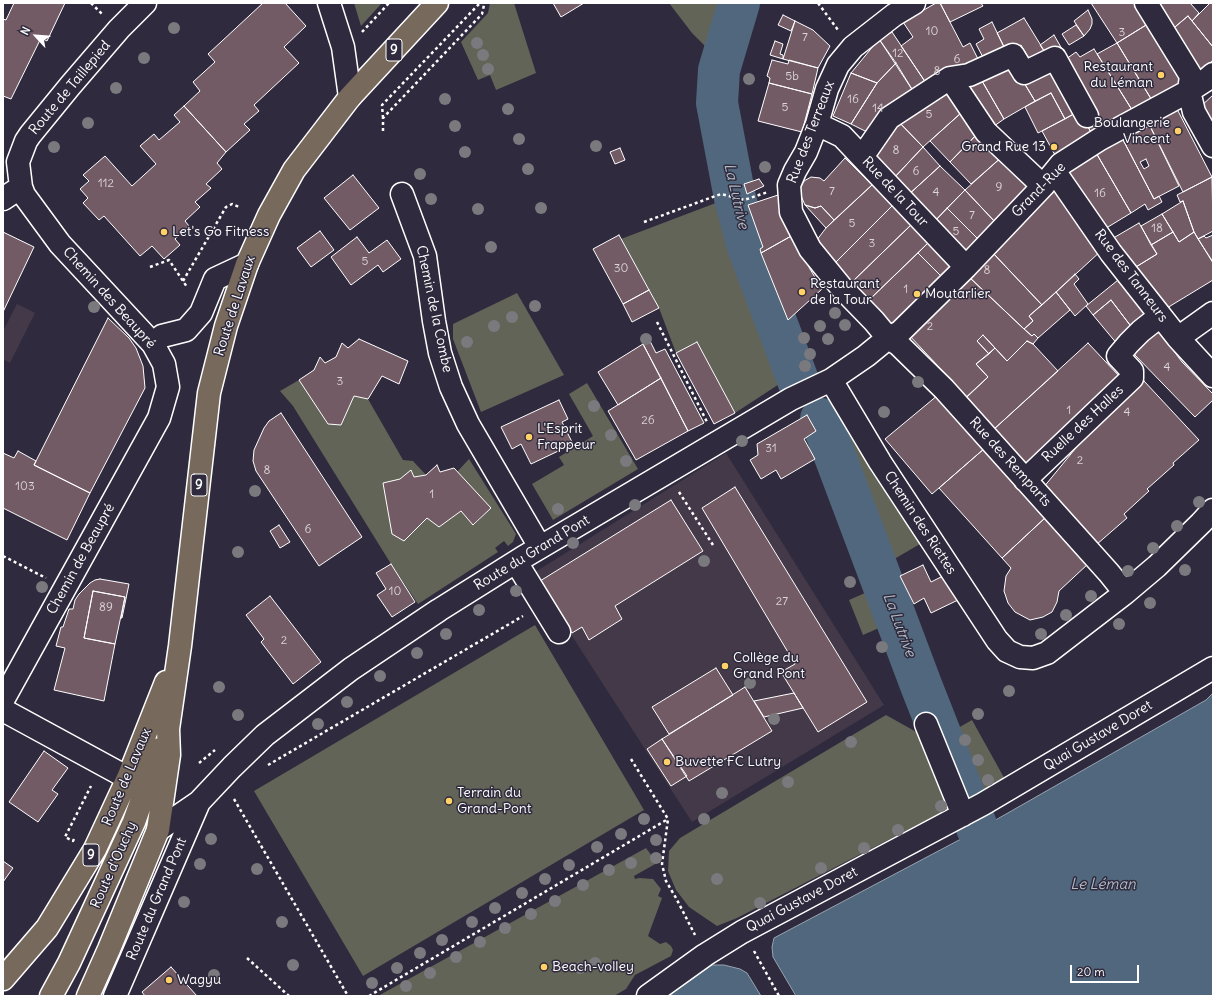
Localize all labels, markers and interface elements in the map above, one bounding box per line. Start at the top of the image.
north arrow [16,16,56,56]
text: N [17,24,33,37]
house number: 10 [926,25,938,39]
house number: 3 [1119,26,1125,40]
house number: 7 [802,31,808,45]
street label: Route de Taillepied [26,38,114,138]
road number: 9 [386,39,402,61]
house number: 12 [892,47,904,61]
house number: 6 [954,53,960,67]
place label: Restaurant du Léman [1083,59,1153,92]
house number: 8 [934,65,940,79]
house number: 5b [785,70,799,84]
marker: Restaurant du Léman [1156,70,1166,80]
street label: Rue des Terreaux [784,78,838,186]
house number: 16 [847,93,859,107]
house number: 5 [782,101,788,115]
house number: 14 [872,102,884,116]
house number: 5 [926,108,932,122]
place label: Boulangerie Vincent [1094,115,1170,148]
marker: Boulangerie Vincent [1173,126,1183,136]
place label: Grand Rue 13 [961,139,1046,155]
marker: Grand Rue 13 [1049,142,1059,152]
house number: 8 [893,144,899,158]
street label: Rue de la Tour [858,154,932,230]
street label: Grand-Rue [1009,159,1069,221]
water label: La Lutrive [720,161,752,231]
house number: 6 [913,165,919,179]
house number: 112 [98,177,114,191]
house number: 9 [996,181,1002,195]
house number: 7 [829,185,835,199]
house number: 4 [933,186,939,200]
house number: 16 [1094,187,1106,201]
house number: 7 [969,209,975,223]
house number: 5 [849,217,855,231]
house number: 18 [1151,222,1163,236]
place label: Let's Go Fitness [172,224,269,240]
house number: 5 [953,225,959,239]
street label: Rue des Tanneurs [1091,226,1171,326]
marker: Let's Go Fitness [159,227,169,237]
house number: 3 [869,237,875,251]
street label: Chemin des Beaupré [59,244,159,352]
street label: Chemin de la Combe [412,244,456,374]
street label: Route de Lavaux [211,254,259,358]
house number: 5 [362,255,368,269]
house number: 30 [614,262,628,276]
house number: 8 [984,264,990,278]
place label: Restaurant de la Tour [810,276,880,308]
house number: 1 [904,283,908,297]
place label: Moutarlier [925,286,990,302]
marker: Restaurant de la Tour [797,287,807,297]
marker: Moutarlier [912,289,922,299]
house number: 2 [927,320,933,334]
house number: 4 [1164,361,1170,375]
house number: 3 [337,375,343,389]
street label: Ruelle des Halles [1039,382,1127,466]
house number: 1 [1067,404,1071,418]
house number: 4 [1124,406,1130,420]
house number: 26 [641,414,655,428]
street label: Rue des Remparts [965,414,1055,510]
place label: L'Esprit Frappeur [537,421,595,454]
marker: L'Esprit Frappeur [524,432,534,442]
house number: 31 [765,442,777,456]
house number: 2 [1077,454,1083,468]
house number: 8 [264,464,270,478]
street label: Chemin des Riettes [880,468,960,578]
road number: 9 [191,474,207,496]
house number: 103 [15,480,35,494]
house number: 1 [430,488,434,502]
street label: Chemin de Beaupré [44,501,118,617]
street label: Route du Grand Pont [471,512,593,594]
house number: 6 [305,523,311,537]
house number: 10 [389,585,401,599]
water label: La Lutrive [879,591,919,659]
house number: 27 [776,595,788,609]
house number: 89 [99,601,113,615]
house number: 2 [281,634,287,648]
place label: Collège du Grand Pont [733,650,805,682]
marker: Collège du Grand Pont [720,661,730,671]
street label: Quai Gustave Doret [1041,697,1155,775]
street label: Route de Lavaux [99,726,155,828]
place label: Buvette FC Lutry [675,754,781,770]
marker: Buvette FC Lutry [662,757,672,767]
place label: Terrain du Grand-Pont [457,785,531,818]
marker: Terrain du Grand-Pont [444,796,454,806]
street label: Route d'Ouchy [87,819,141,911]
street label: Route du Grand Pont [123,835,191,963]
road number: 9 [83,844,99,866]
street label: Quai Gustave Doret [744,864,860,936]
water label: Le Léman [1070,876,1136,894]
scale bar [1072,957,1141,983]
place label: Beach-volley [552,959,634,975]
marker: Beach-volley [539,962,549,972]
text: 20 m [1077,964,1105,979]
place label: Wagyu [177,972,221,988]
marker: Wagyu [164,975,174,985]

